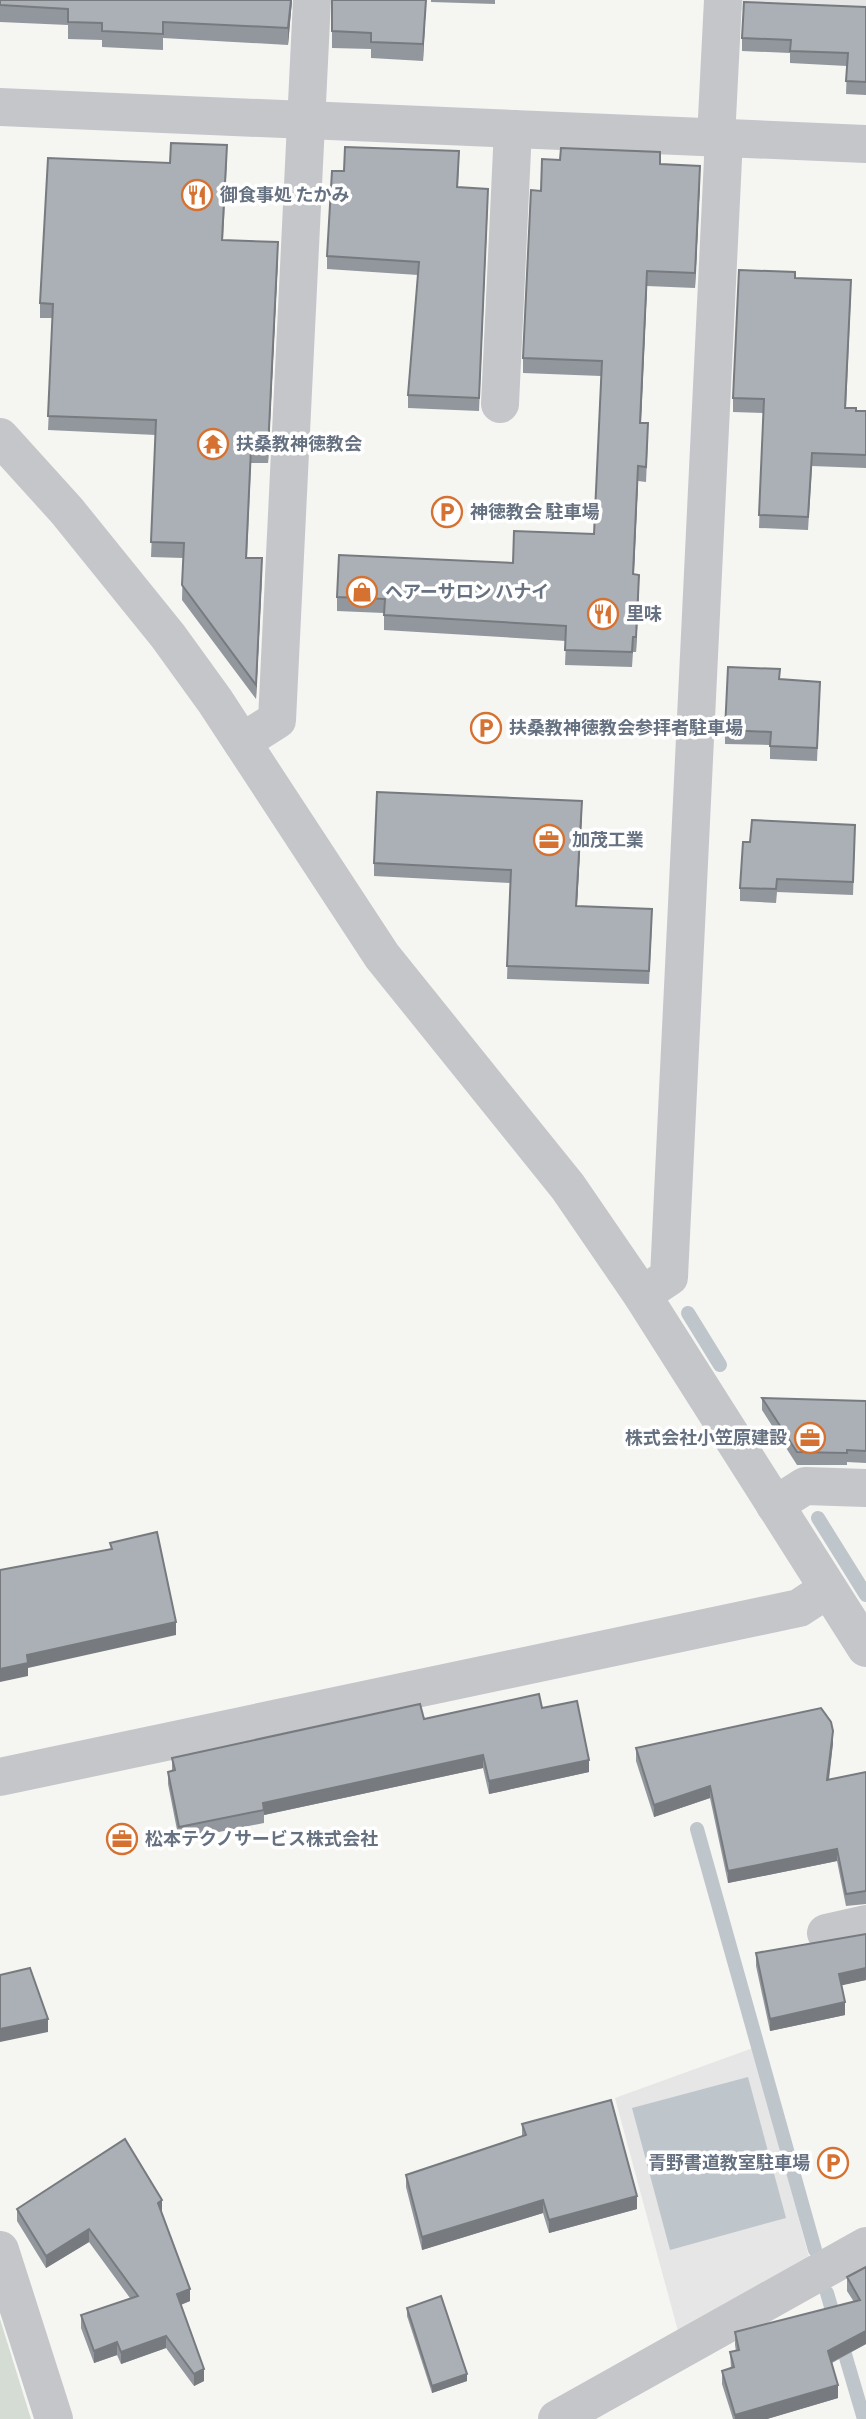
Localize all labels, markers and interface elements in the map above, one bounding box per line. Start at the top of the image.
restaurant icon: 御食事処 たかみ [180,178,214,212]
place label: 御食事処 たかみ [219,182,350,206]
temple icon: 扶桑教神徳教会 [196,427,230,461]
place label: 扶桑教神徳教会 [236,431,362,455]
parking icon: 神徳教会 駐車場 [430,495,464,529]
place label: 神徳教会 駐車場 [470,499,600,523]
shop icon: ヘアーサロン ハナイ [345,575,379,609]
place label: ヘアーサロン ハナイ [385,579,549,603]
restaurant icon: 里味 [586,597,620,631]
place label: 里味 [626,601,662,625]
parking icon: 扶桑教神徳教会参拝者駐車場 [469,711,503,745]
place label: 扶桑教神徳教会参拝者駐車場 [509,715,743,739]
office icon: 加茂工業 [532,823,566,857]
place label: 加茂工業 [572,827,644,851]
office icon: 株式会社小笠原建設 [793,1421,827,1455]
place label: 株式会社小笠原建設 [625,1425,787,1449]
office icon: 松本テクノサービス株式会社 [105,1822,139,1856]
place label: 松本テクノサービス株式会社 [145,1826,378,1850]
parking icon: 青野書道教室駐車場 [816,2146,850,2180]
place label: 青野書道教室駐車場 [648,2150,810,2174]

